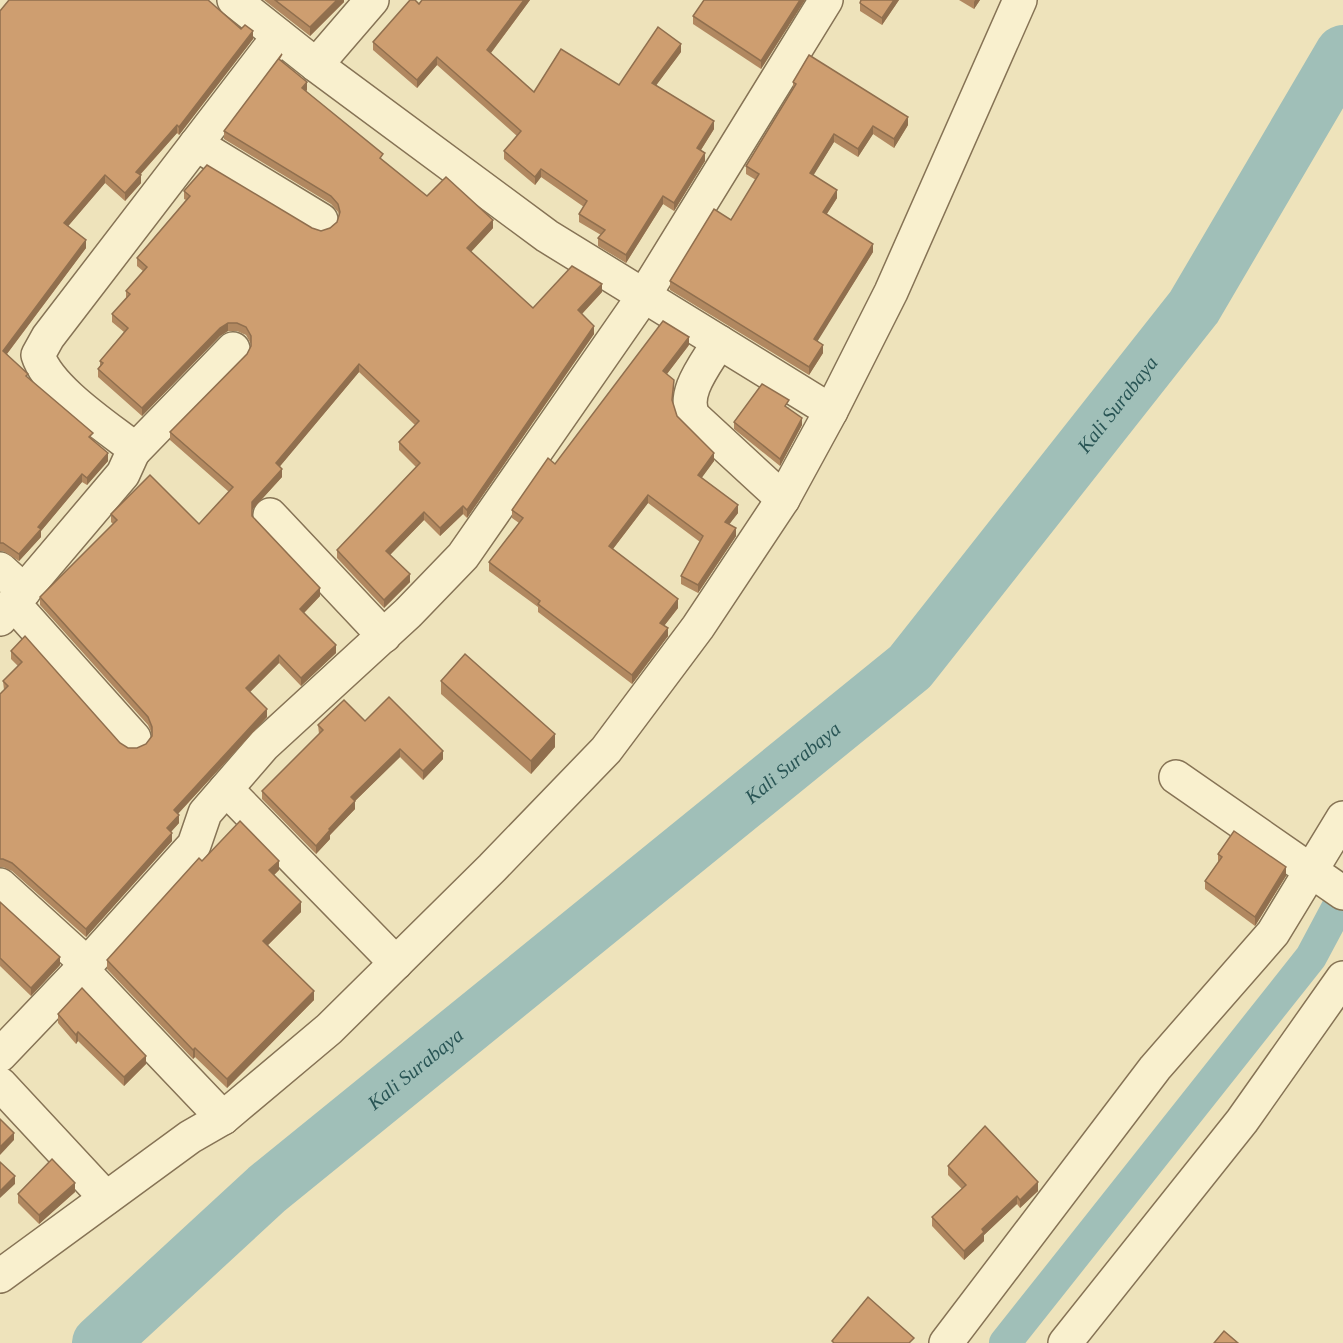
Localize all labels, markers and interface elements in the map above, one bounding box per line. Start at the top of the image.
water label: Kali Surabaya [1072,352,1162,457]
water label: Kali Surabaya [740,717,844,808]
water label: Kali Surabaya [362,1024,467,1114]

